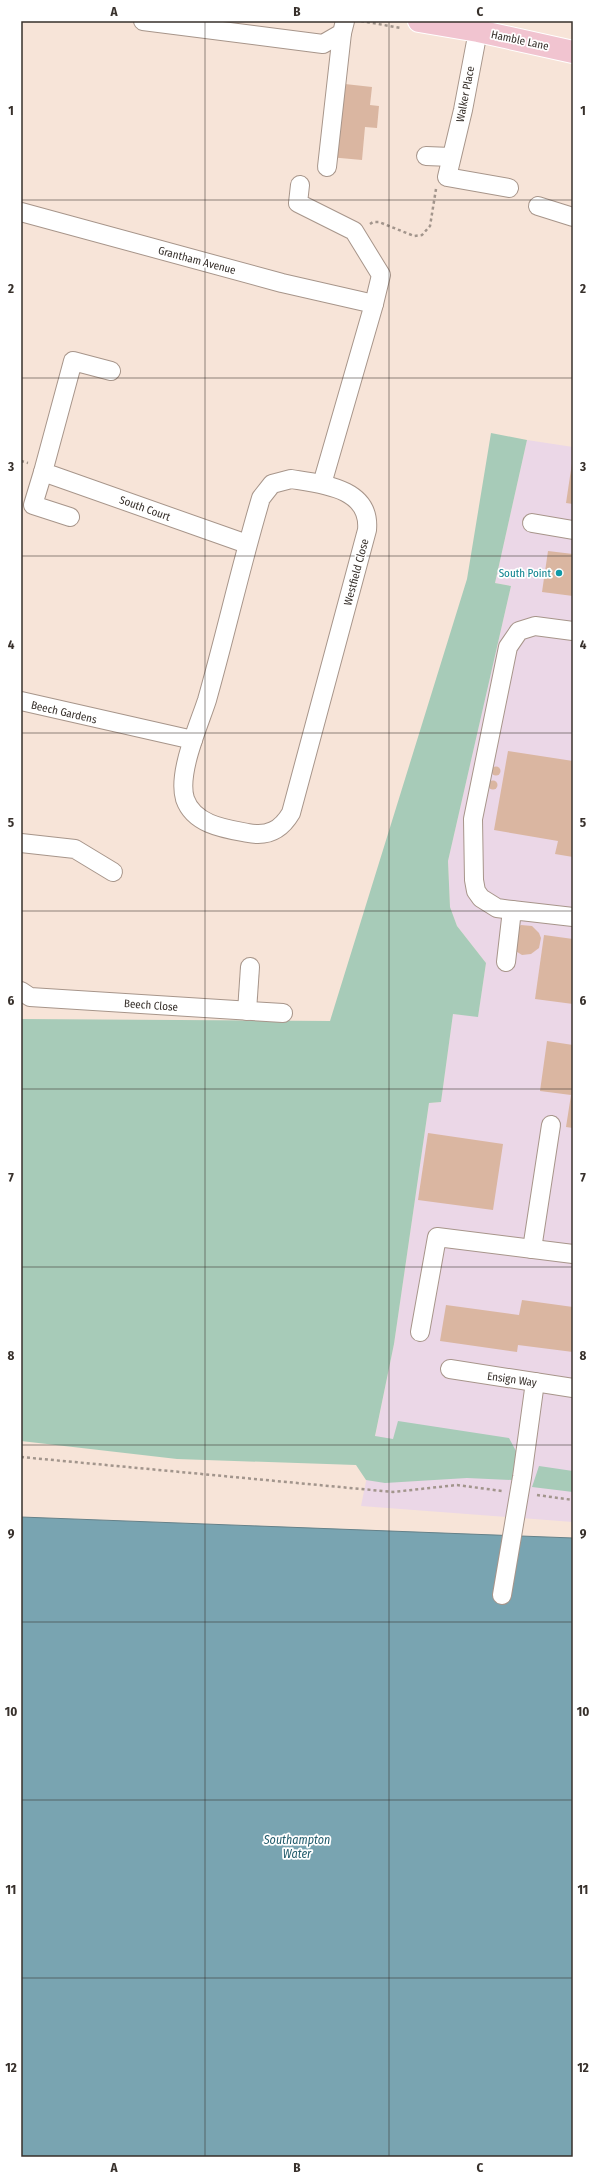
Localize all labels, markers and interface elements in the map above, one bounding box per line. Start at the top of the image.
text: A [109,4,118,19]
text: B [293,4,301,19]
text: C [477,4,484,19]
street label: Hamble Lane [490,28,550,53]
street label: Walker Place [454,65,477,123]
text: 1 [8,103,14,118]
text: 1 [580,103,586,118]
street label: Grantham Avenue [157,244,237,277]
text: 2 [7,281,14,296]
text: 2 [579,281,586,296]
text: 3 [7,459,14,474]
text: 3 [579,459,586,474]
street label: South Court [118,493,172,524]
street label: Westfield Close [341,537,372,607]
place label: South Point [499,567,551,580]
marker: South Point [554,568,564,578]
text: 4 [8,637,15,652]
text: 4 [580,637,587,652]
street label: Beech Gardens [30,699,98,726]
text: 5 [8,815,14,830]
text: 5 [580,815,586,830]
text: 6 [8,993,15,1008]
text: 6 [580,993,587,1008]
street label: Beech Close [123,997,178,1014]
text: 7 [8,1170,14,1185]
text: 7 [580,1170,586,1185]
text: 8 [8,1348,15,1363]
text: 8 [580,1348,587,1363]
street label: Ensign Way [486,1370,538,1389]
text: 9 [8,1526,15,1541]
text: 9 [580,1526,587,1541]
text: 10 [5,1704,17,1719]
text: 10 [577,1704,589,1719]
water label: Southampton Water [263,1833,330,1861]
text: 11 [6,1882,16,1897]
text: 11 [578,1882,588,1897]
text: 12 [5,2060,17,2075]
text: 12 [577,2060,589,2075]
text: A [109,2160,118,2175]
text: B [293,2160,301,2175]
text: C [477,2160,484,2175]

